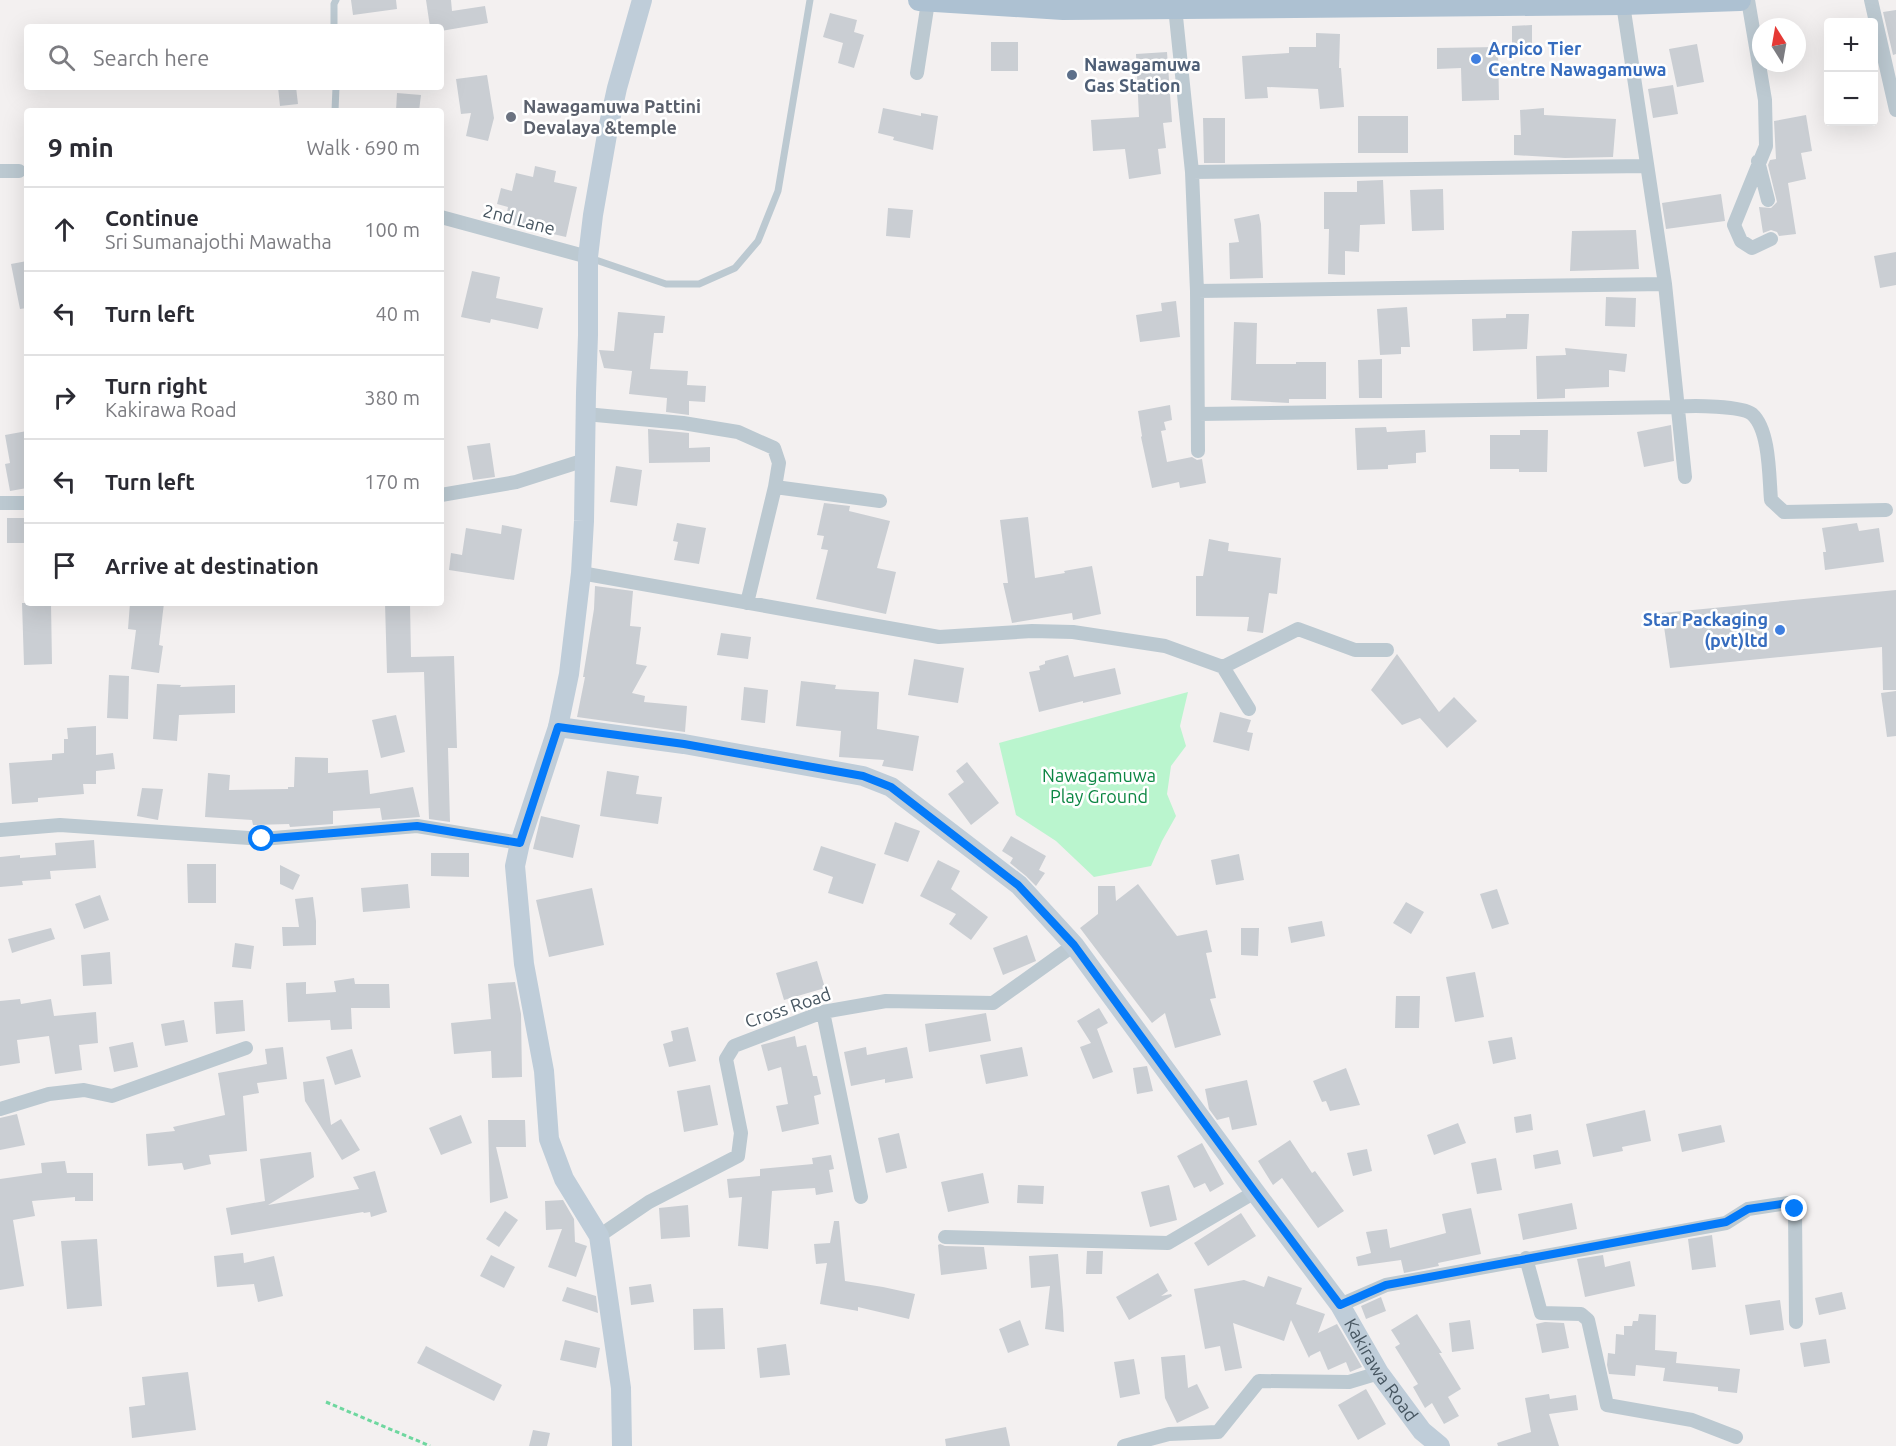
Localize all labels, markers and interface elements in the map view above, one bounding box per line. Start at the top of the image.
north arrow [1752,18,1806,72]
map controls [1824,18,1878,126]
button: + [1824,18,1878,72]
search box [24,24,444,90]
place label: Arpico Tier Centre Nawagamuwa [1488,38,1667,79]
icon: search [45,41,78,74]
text: Search here [93,45,209,70]
marker: Arpico Tier Centre Nawagamuwa [1469,52,1483,66]
place label: Nawagamuwa Gas Station [1084,54,1201,95]
marker: Nawagamuwa Gas Station [1065,68,1079,82]
button: − [1824,72,1878,126]
place label: Nawagamuwa Pattini Devalaya &temple [523,96,701,137]
marker: Nawagamuwa Pattini Devalaya &temple [504,110,518,124]
text: 9 min [48,133,114,162]
text: Walk · 690 m [307,136,420,159]
street label: 2nd Lane [481,200,557,238]
text: Continue [105,205,199,230]
icon: ahead [48,213,81,246]
text: 100 m [364,218,420,241]
text: Sri Sumanajothi Mawatha [105,230,332,253]
icon: left [48,297,81,330]
text: Turn left [105,301,195,326]
text: 40 m [376,302,420,325]
text: Turn right [105,373,207,398]
icon: right [48,381,81,414]
text: 380 m [364,386,420,409]
text: Kakirawa Road [105,398,237,421]
icon: left [48,465,81,498]
text: Turn left [105,469,195,494]
text: 170 m [364,470,420,493]
icon: arrive [48,549,81,582]
text: Arrive at destination [105,553,319,578]
place label: Star Packaging (pvt)ltd [1643,609,1768,651]
marker: Star Packaging (pvt)ltd [1773,623,1787,637]
park label: Nawagamuwa Play Ground [1042,765,1156,806]
route start [248,825,274,851]
street label: Cross Road [742,983,833,1031]
route end [1781,1195,1807,1221]
street label: Kakirawa Road [1341,1315,1422,1425]

